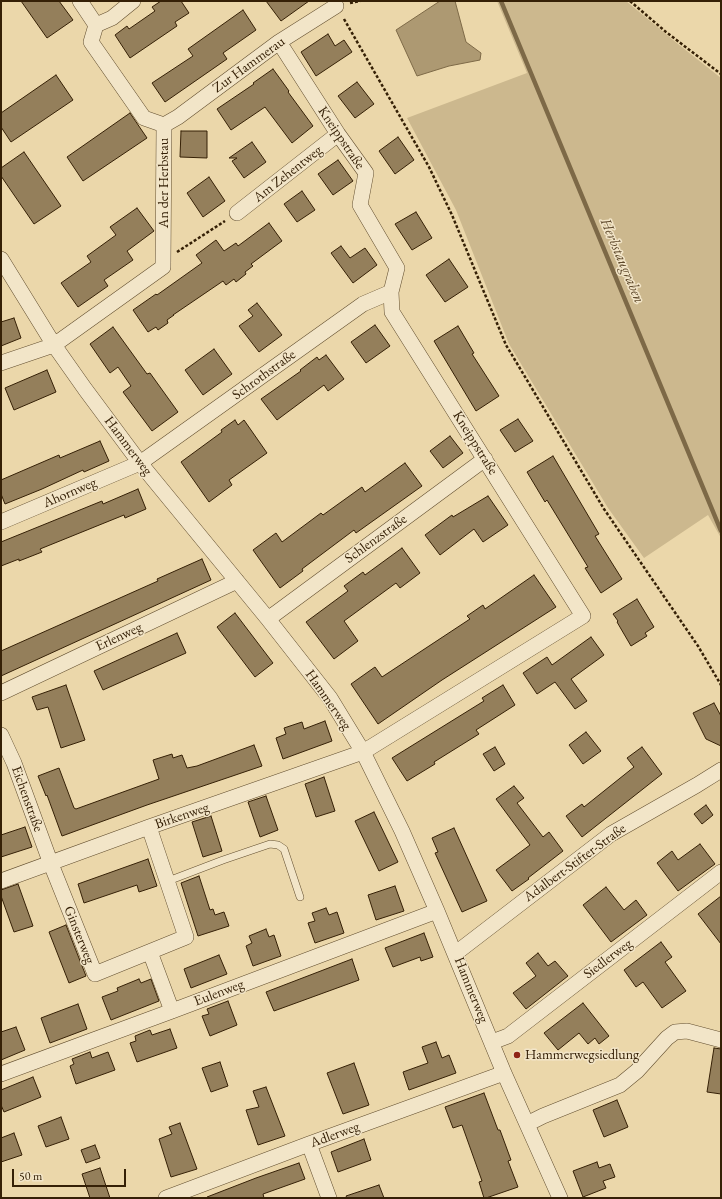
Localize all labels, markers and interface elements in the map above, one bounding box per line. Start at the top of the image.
street label: Zur Hammerau [210,33,288,97]
street label: Kneippstraße [314,103,368,173]
street label: An der Herbstau [156,138,172,228]
street label: Am Zehentweg [250,142,326,206]
water label: Herbstaugraben [596,216,648,306]
street label: Schrothstraße [229,346,299,404]
street label: Kneippstraße [449,408,501,478]
street label: Hammerweg [100,413,156,479]
street label: Ahornweg [41,474,99,512]
street label: Schlenzstraße [342,511,410,567]
street label: Erlenweg [93,619,145,655]
street label: Hammerweg [301,667,355,733]
street label: Eichenstraße [7,764,47,834]
street label: Birkenweg [153,799,211,833]
street label: Adalbert-Stifter-Straße [521,820,629,906]
street label: Ginsterweg [60,904,98,966]
street label: Siedlerweg [580,935,636,983]
street label: Hammerweg [450,955,492,1025]
street label: Eulenweg [192,976,246,1010]
place label: Hammerwegsiedlung [525,1047,639,1063]
marker: Hammerwegsiedlung [512,1050,522,1060]
street label: Adlerweg [308,1118,362,1152]
scale bar [14,1161,128,1187]
text: 50 m [19,1168,42,1184]

